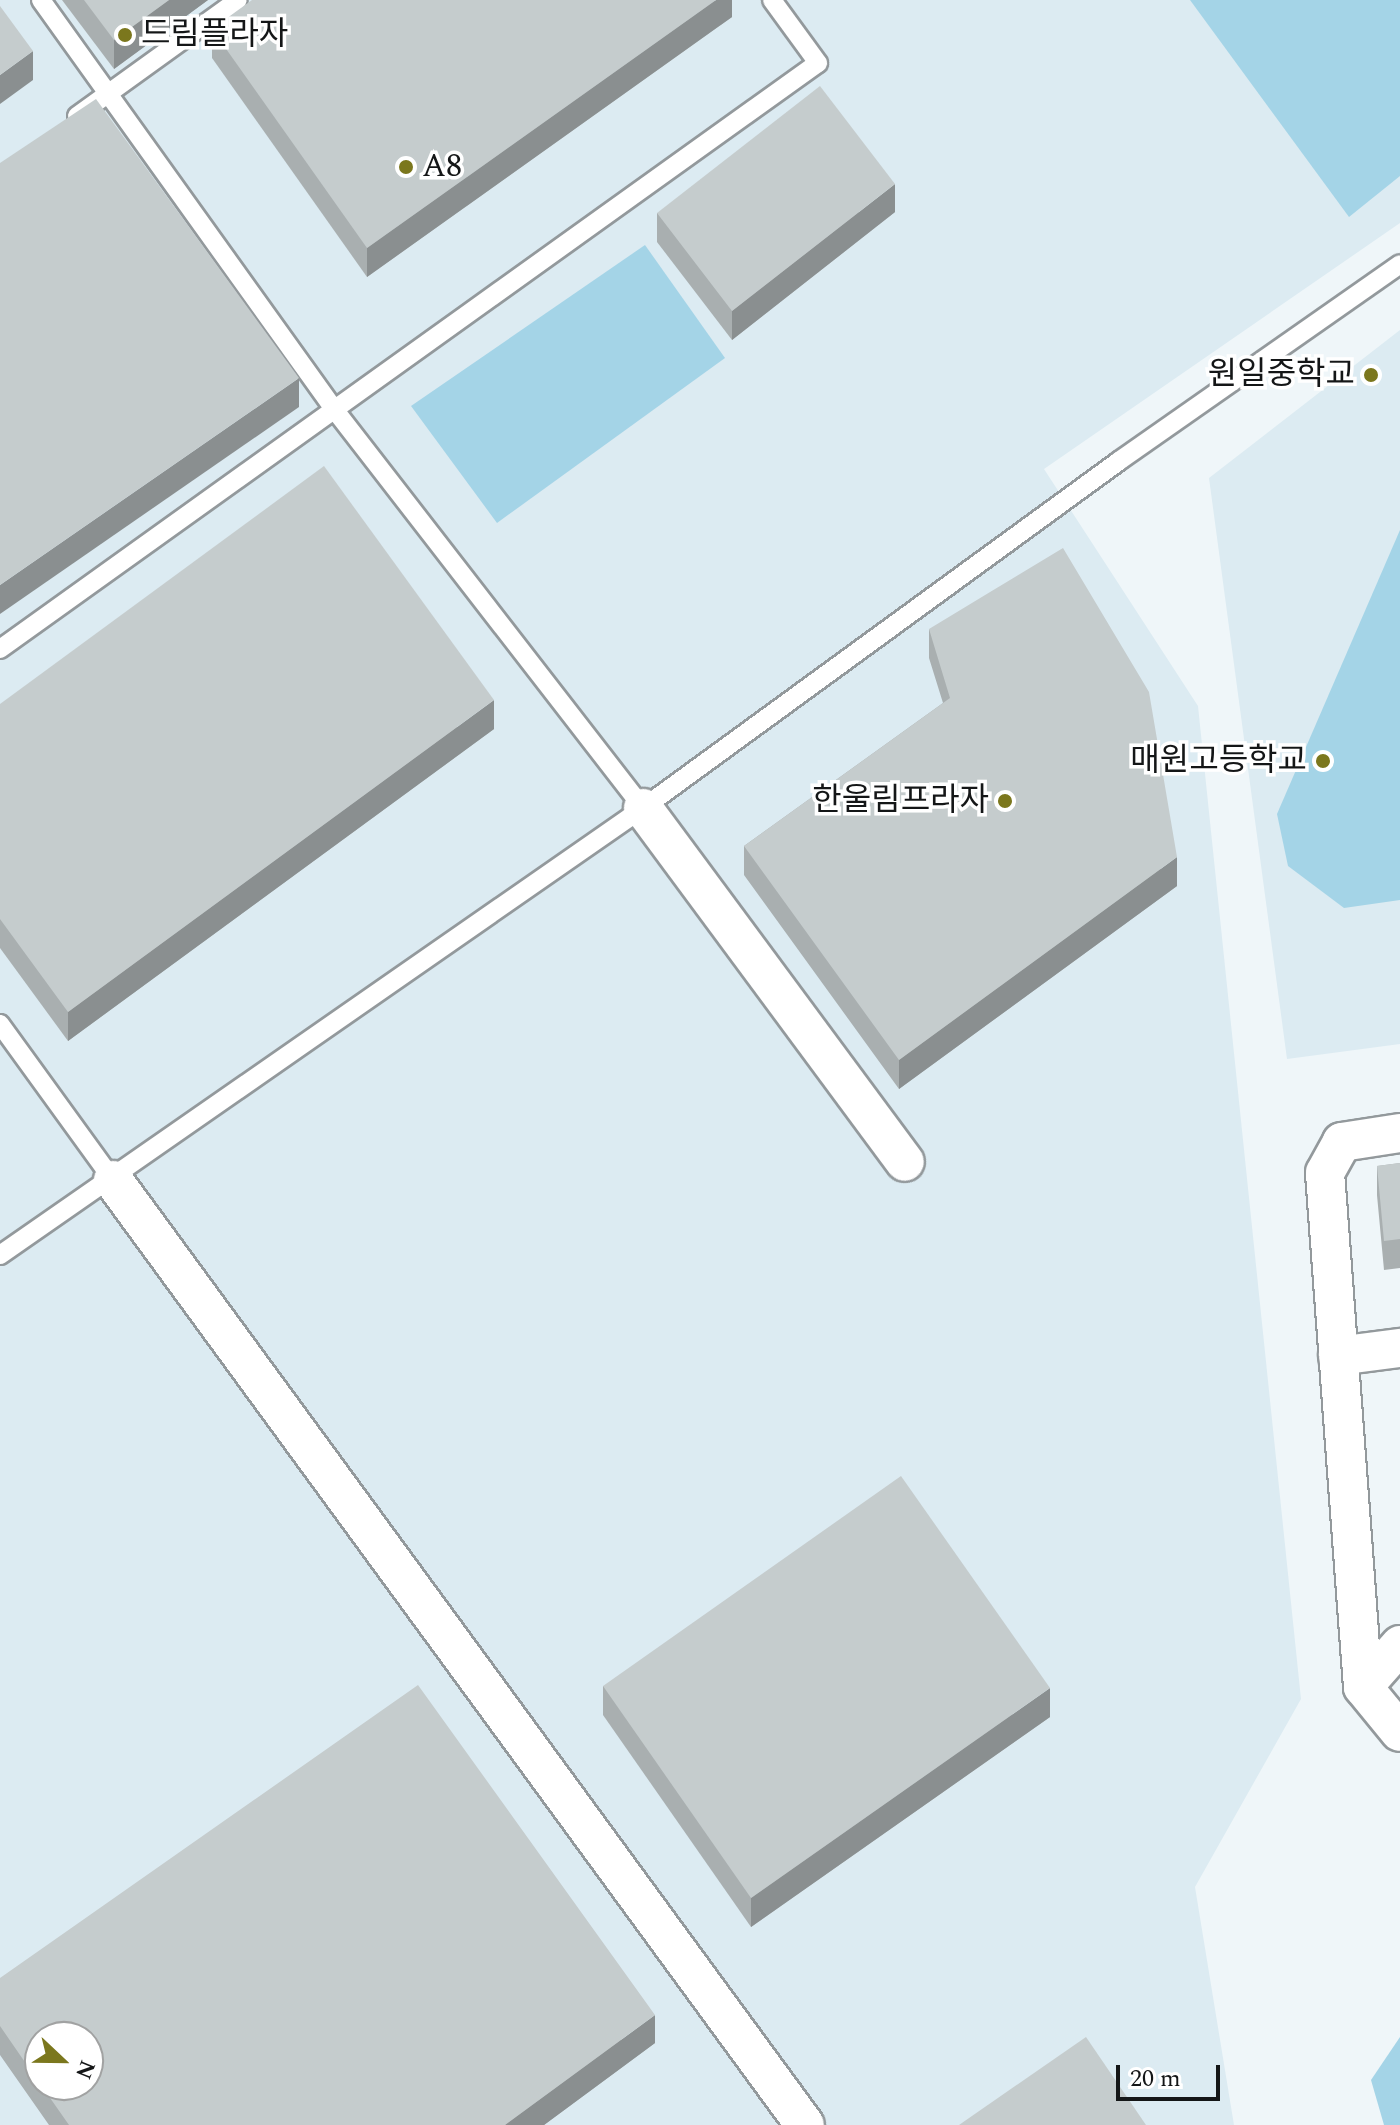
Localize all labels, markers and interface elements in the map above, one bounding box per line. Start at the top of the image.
place label: 드림플라자 [141,16,288,54]
marker: 드림플라자 [116,26,134,44]
place label: A8 [422,148,462,186]
marker: A8 [397,158,415,176]
place label: 원일중학교 [1208,356,1355,394]
marker: 원일중학교 [1362,366,1380,384]
place label: 매원고등학교 [1130,742,1307,780]
marker: 매원고등학교 [1314,752,1332,770]
place label: 한울림프라자 [812,782,989,820]
marker: 한울림프라자 [996,792,1014,810]
north arrow [24,2021,104,2101]
scale bar [1120,2049,1224,2099]
text: N [66,2055,104,2084]
text: 20 m [1130,2061,1181,2097]

